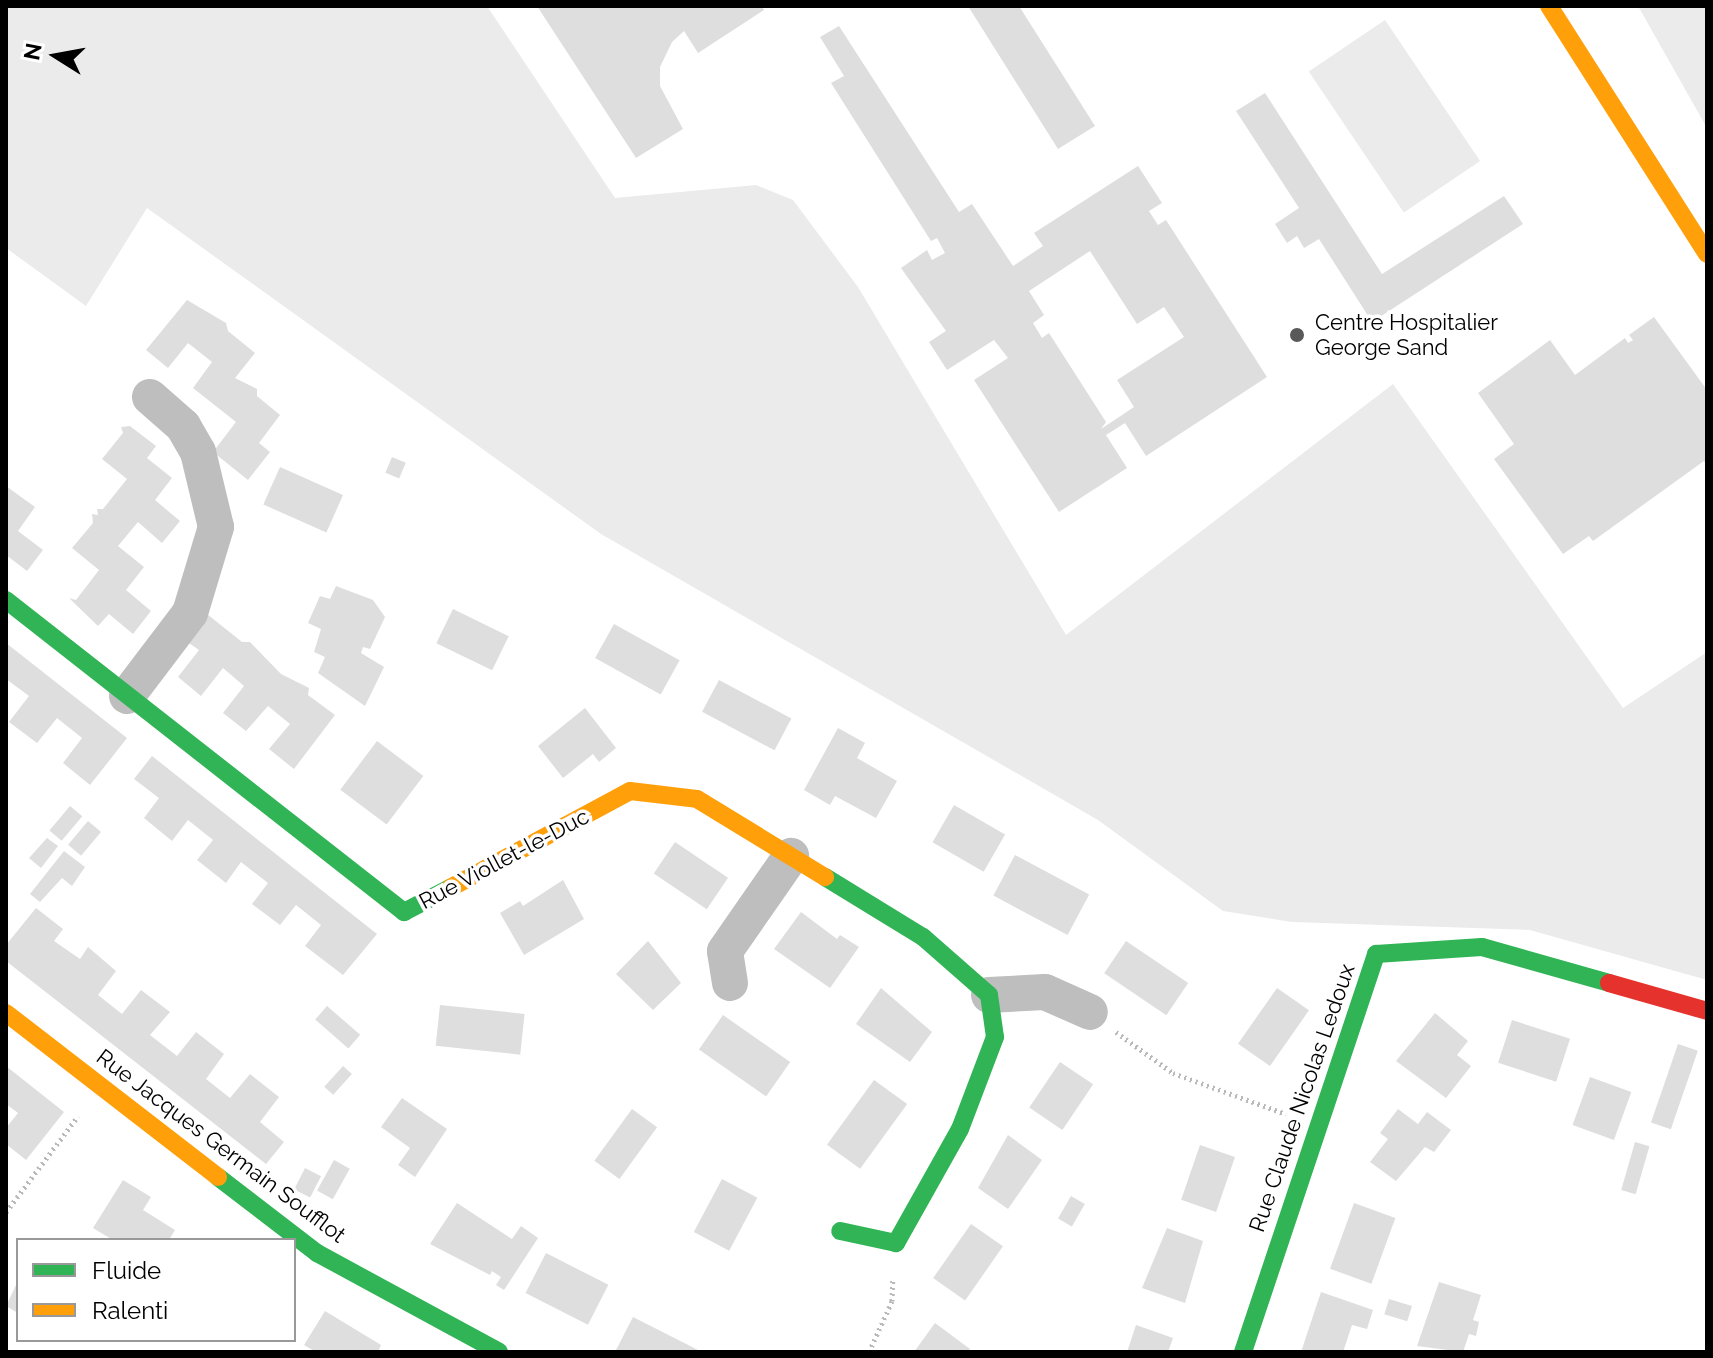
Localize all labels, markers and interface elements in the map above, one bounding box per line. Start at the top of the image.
north arrow [16,16,96,96]
text: N [18,41,47,62]
place label: Centre Hospitalier George Sand [1315,309,1498,360]
marker: Centre Hospitalier George Sand [1286,324,1308,346]
street label: Rue Viollet-le-Duc [414,803,594,915]
street label: Rue Claude Nicolas Ledoux [1244,961,1360,1235]
street label: Rue Jacques Germain Soufflot [91,1044,351,1248]
legend [16,1238,296,1342]
text: Fluide [92,1256,161,1285]
text: Ralenti [92,1296,168,1325]

